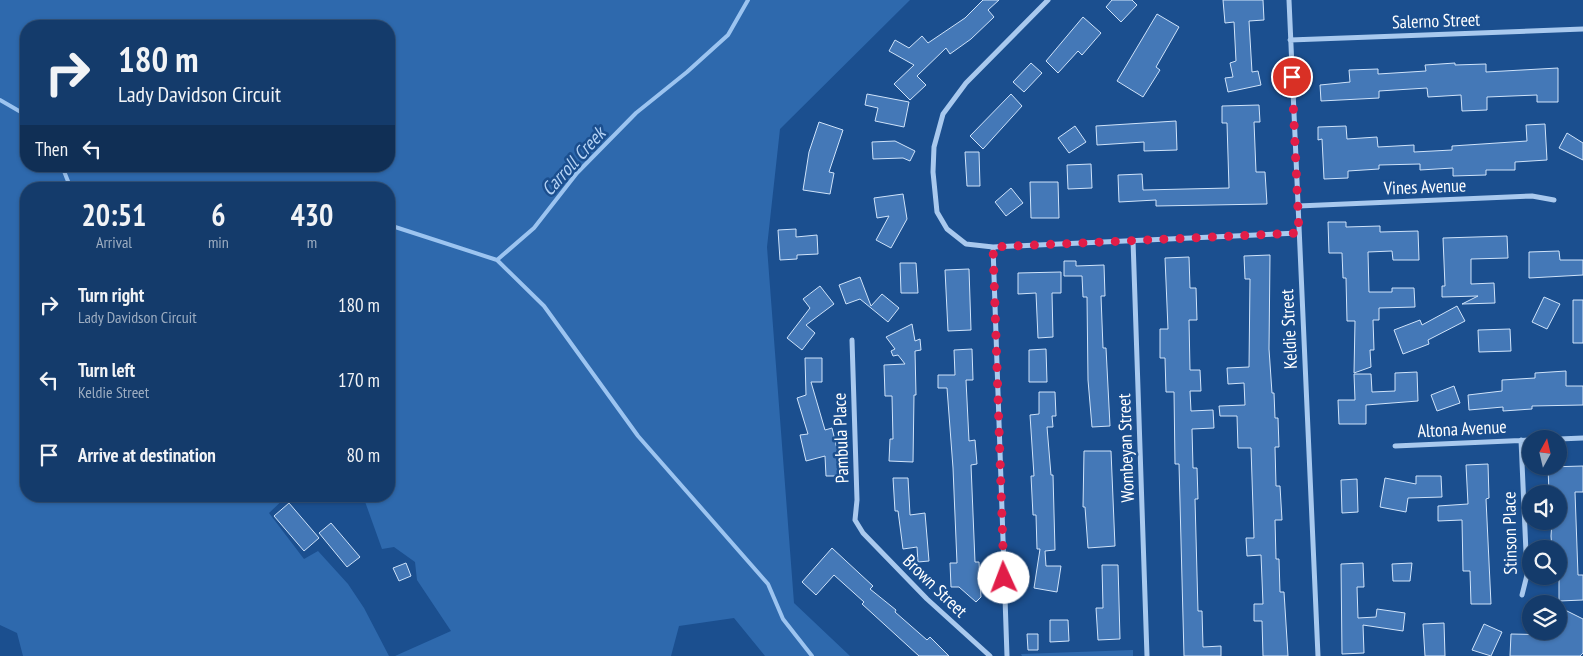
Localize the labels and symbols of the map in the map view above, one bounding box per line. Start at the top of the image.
street label: Salerno Street [1391,7,1481,34]
pin [1271,56,1313,98]
water label: Carroll Creek [536,120,612,200]
street label: Vines Avenue [1382,174,1467,199]
street label: Keldie Street [1275,288,1302,370]
street label: Pambula Place [827,392,854,484]
street label: Wombeyan Street [1112,393,1139,503]
street label: Altona Avenue [1417,415,1507,442]
north arrow [1522,430,1568,475]
street label: Stinson Place [1497,491,1522,575]
street label: Brown Street [898,549,972,622]
position arrow [977,551,1029,603]

